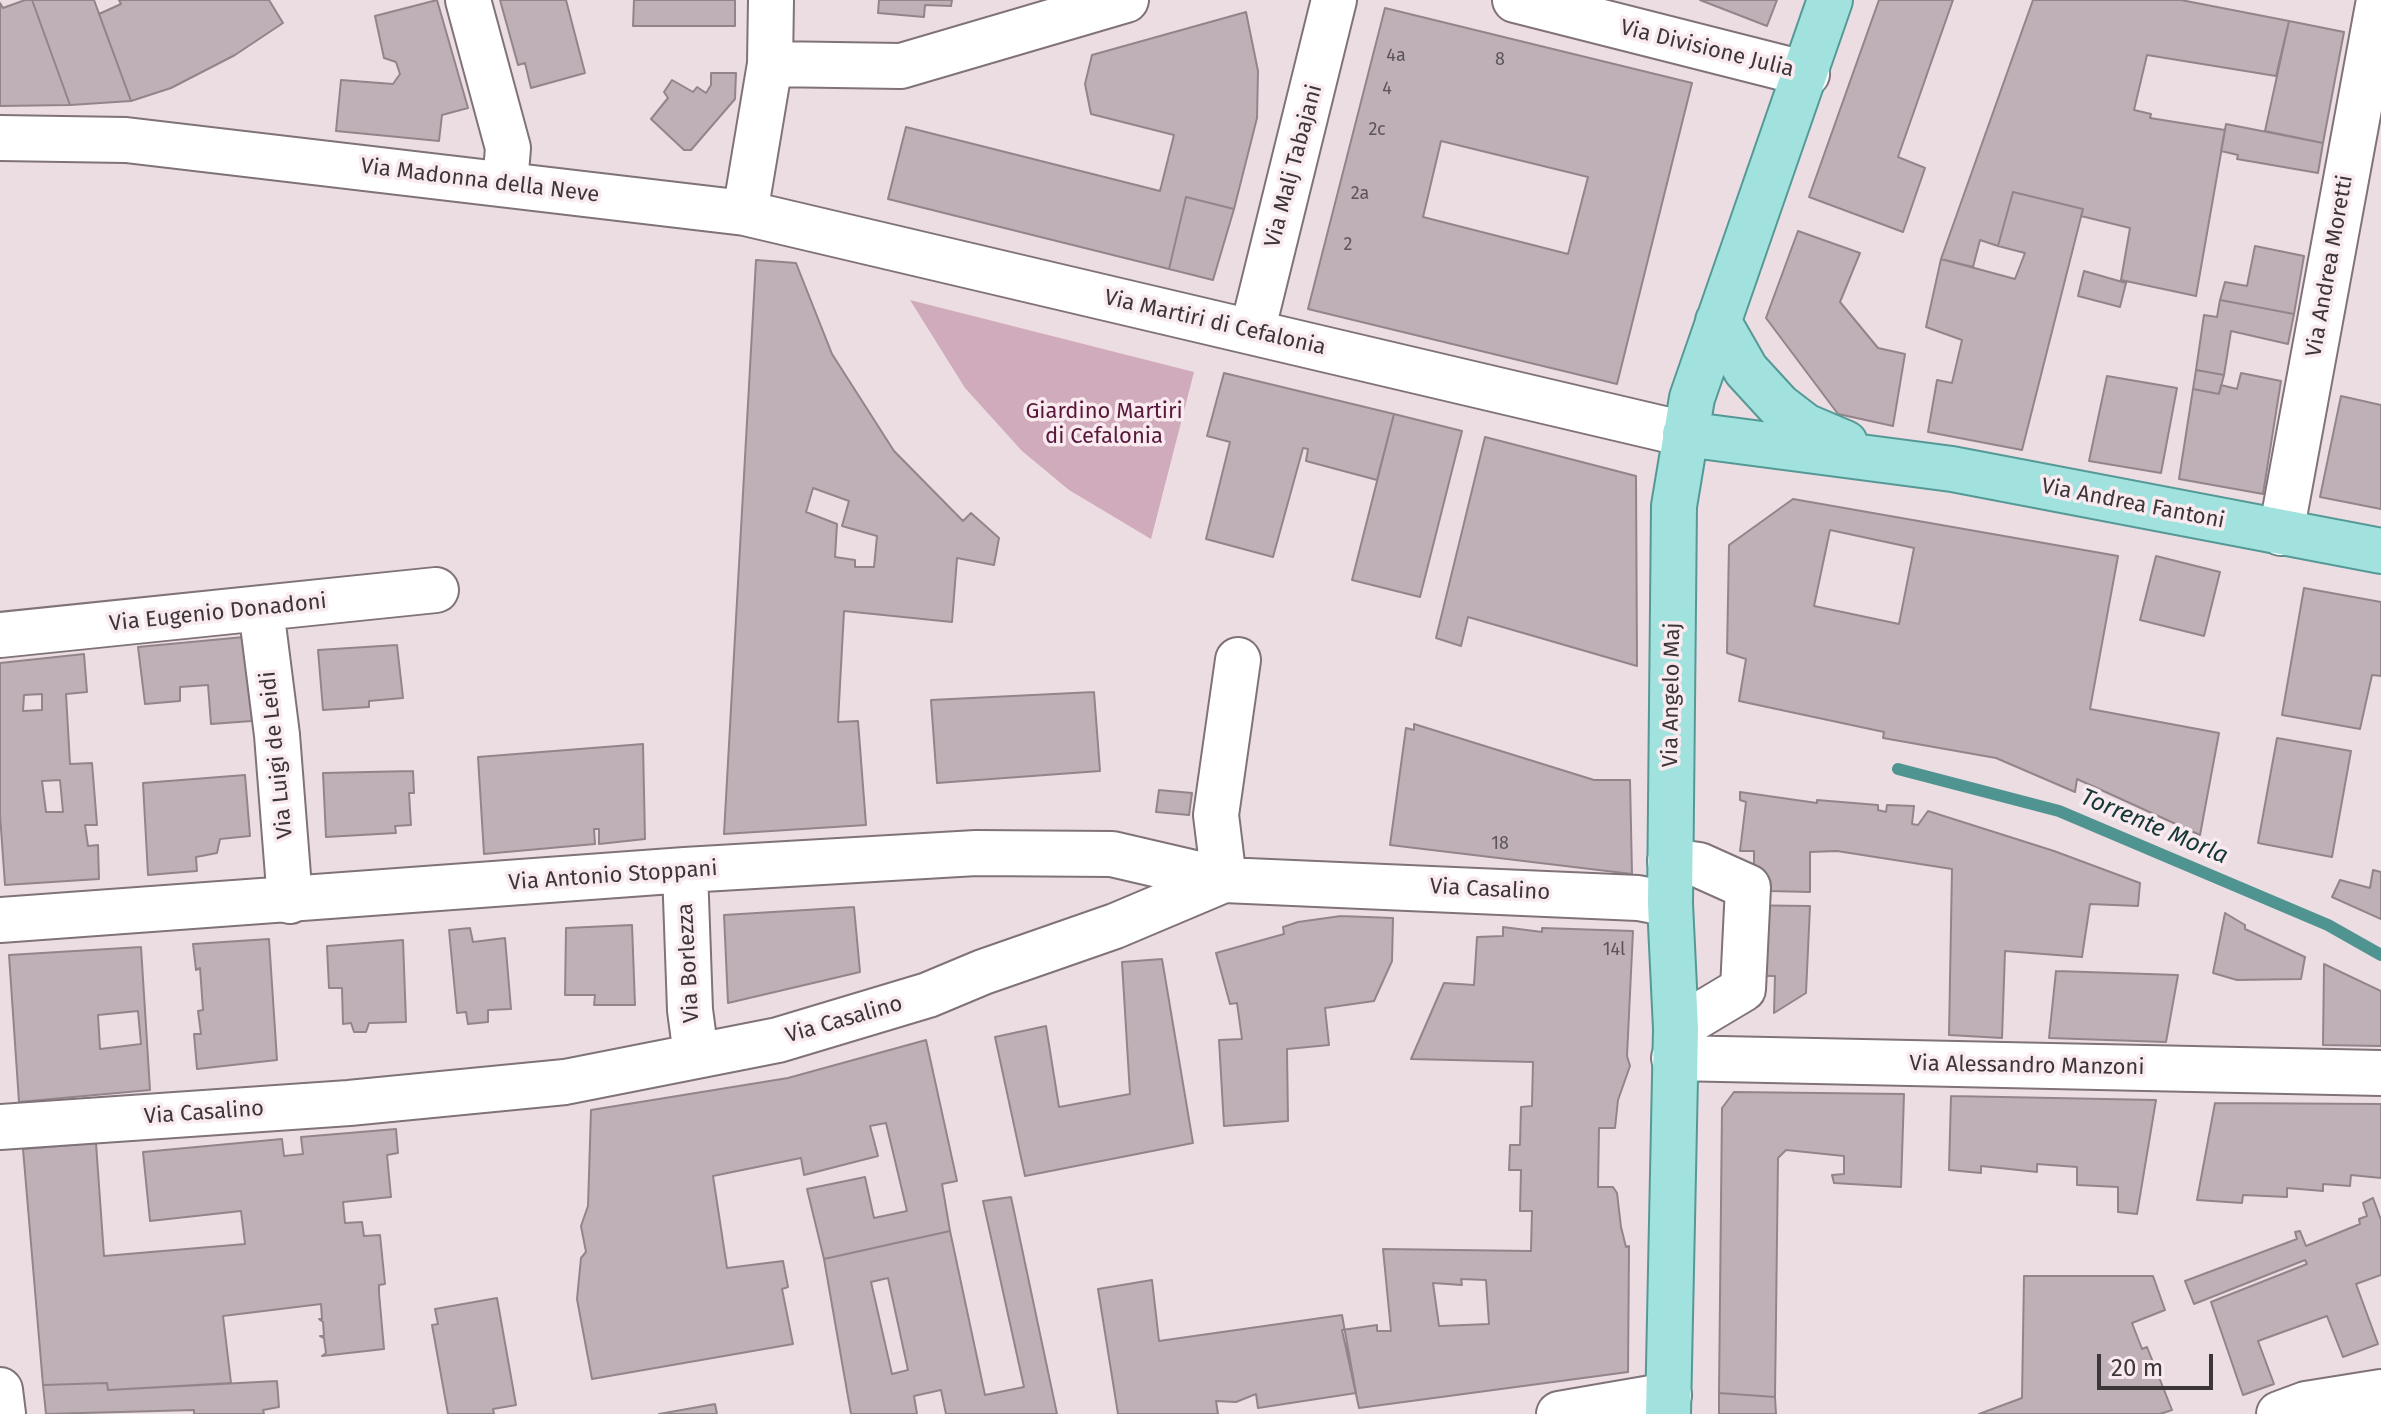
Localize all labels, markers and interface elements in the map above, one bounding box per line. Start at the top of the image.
street label: Via Divisione Julia [1618,15,1796,83]
house number: 4a [1386,45,1406,67]
house number: 8 [1495,49,1505,71]
house number: 4 [1382,78,1392,100]
street label: Via Malj Tabajani [1260,82,1328,250]
house number: 2c [1368,119,1386,141]
street label: Via Madonna della Neve [359,153,601,209]
street label: Via Andrea Moretti [2301,173,2359,359]
house number: 2a [1351,183,1369,205]
house number: 2 [1344,234,1352,256]
street label: Via Martiri di Cefalonia [1102,285,1328,361]
park label: Giardino Martiri di Cefalonia [1025,399,1183,450]
street label: Via Andrea Fantoni [2039,473,2227,535]
street label: Via Eugenio Donadoni [108,588,328,638]
street label: Via Angelo Maj [1658,622,1686,768]
street label: Via Luigi de Leidi [255,670,299,840]
water label: Torrente Morla [2076,783,2232,871]
house number: 18 [1491,833,1509,855]
street label: Via Antonio Stoppani [508,856,718,896]
street label: Via Casalino [1429,874,1551,906]
street label: Via Borlezza [673,902,705,1024]
house number: 14l [1603,939,1625,961]
street label: Via Casalino [783,991,905,1049]
street label: Via Alessandro Manzoni [1909,1051,2145,1081]
street label: Via Casalino [143,1096,265,1130]
scale bar [2101,1338,2217,1388]
text: 20 m [2111,1354,2163,1382]

